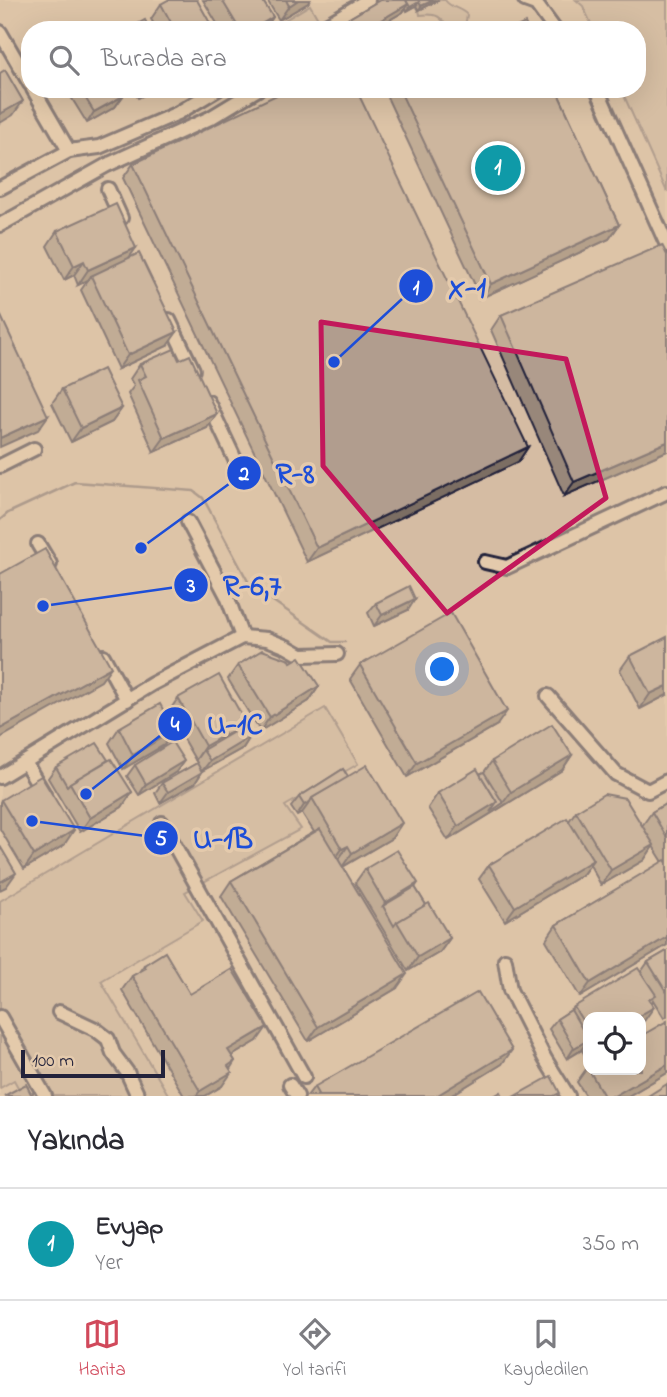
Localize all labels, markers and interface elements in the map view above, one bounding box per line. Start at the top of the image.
search box [21,21,646,98]
icon: search [45,41,83,79]
text: Burada ara [101,41,227,79]
pin: 1 [475,142,521,194]
callout: X-1 [399,261,500,312]
text: X-1 [448,268,486,312]
text: 1 [413,274,420,304]
callout: R-8 [227,447,329,498]
text: R-8 [275,454,315,498]
text: 2 [238,460,250,490]
callout: R-6,7 [174,559,296,610]
text: R-6,7 [223,566,282,610]
text: 3 [186,572,196,602]
your location [425,652,459,686]
callout: U-1C [158,698,277,749]
text: U-1C [207,705,263,749]
text: 4 [171,711,180,741]
callout: U-1B [144,812,267,863]
text: U-1B [193,819,253,863]
text: 5 [155,825,167,855]
map controls [583,1012,646,1075]
button: locate [583,1012,646,1075]
scale bar [21,1047,164,1079]
text: 100 m [32,1048,74,1075]
text: Yakında [28,1120,124,1164]
text: Evyap [95,1209,163,1247]
text: 1 [47,1228,55,1261]
text: 350 m [583,1228,639,1261]
text: Yer [95,1247,123,1280]
tab: Harita [79,1315,126,1384]
tab: Yol tarifi [283,1315,346,1384]
tab: Kaydedilen [503,1315,588,1384]

